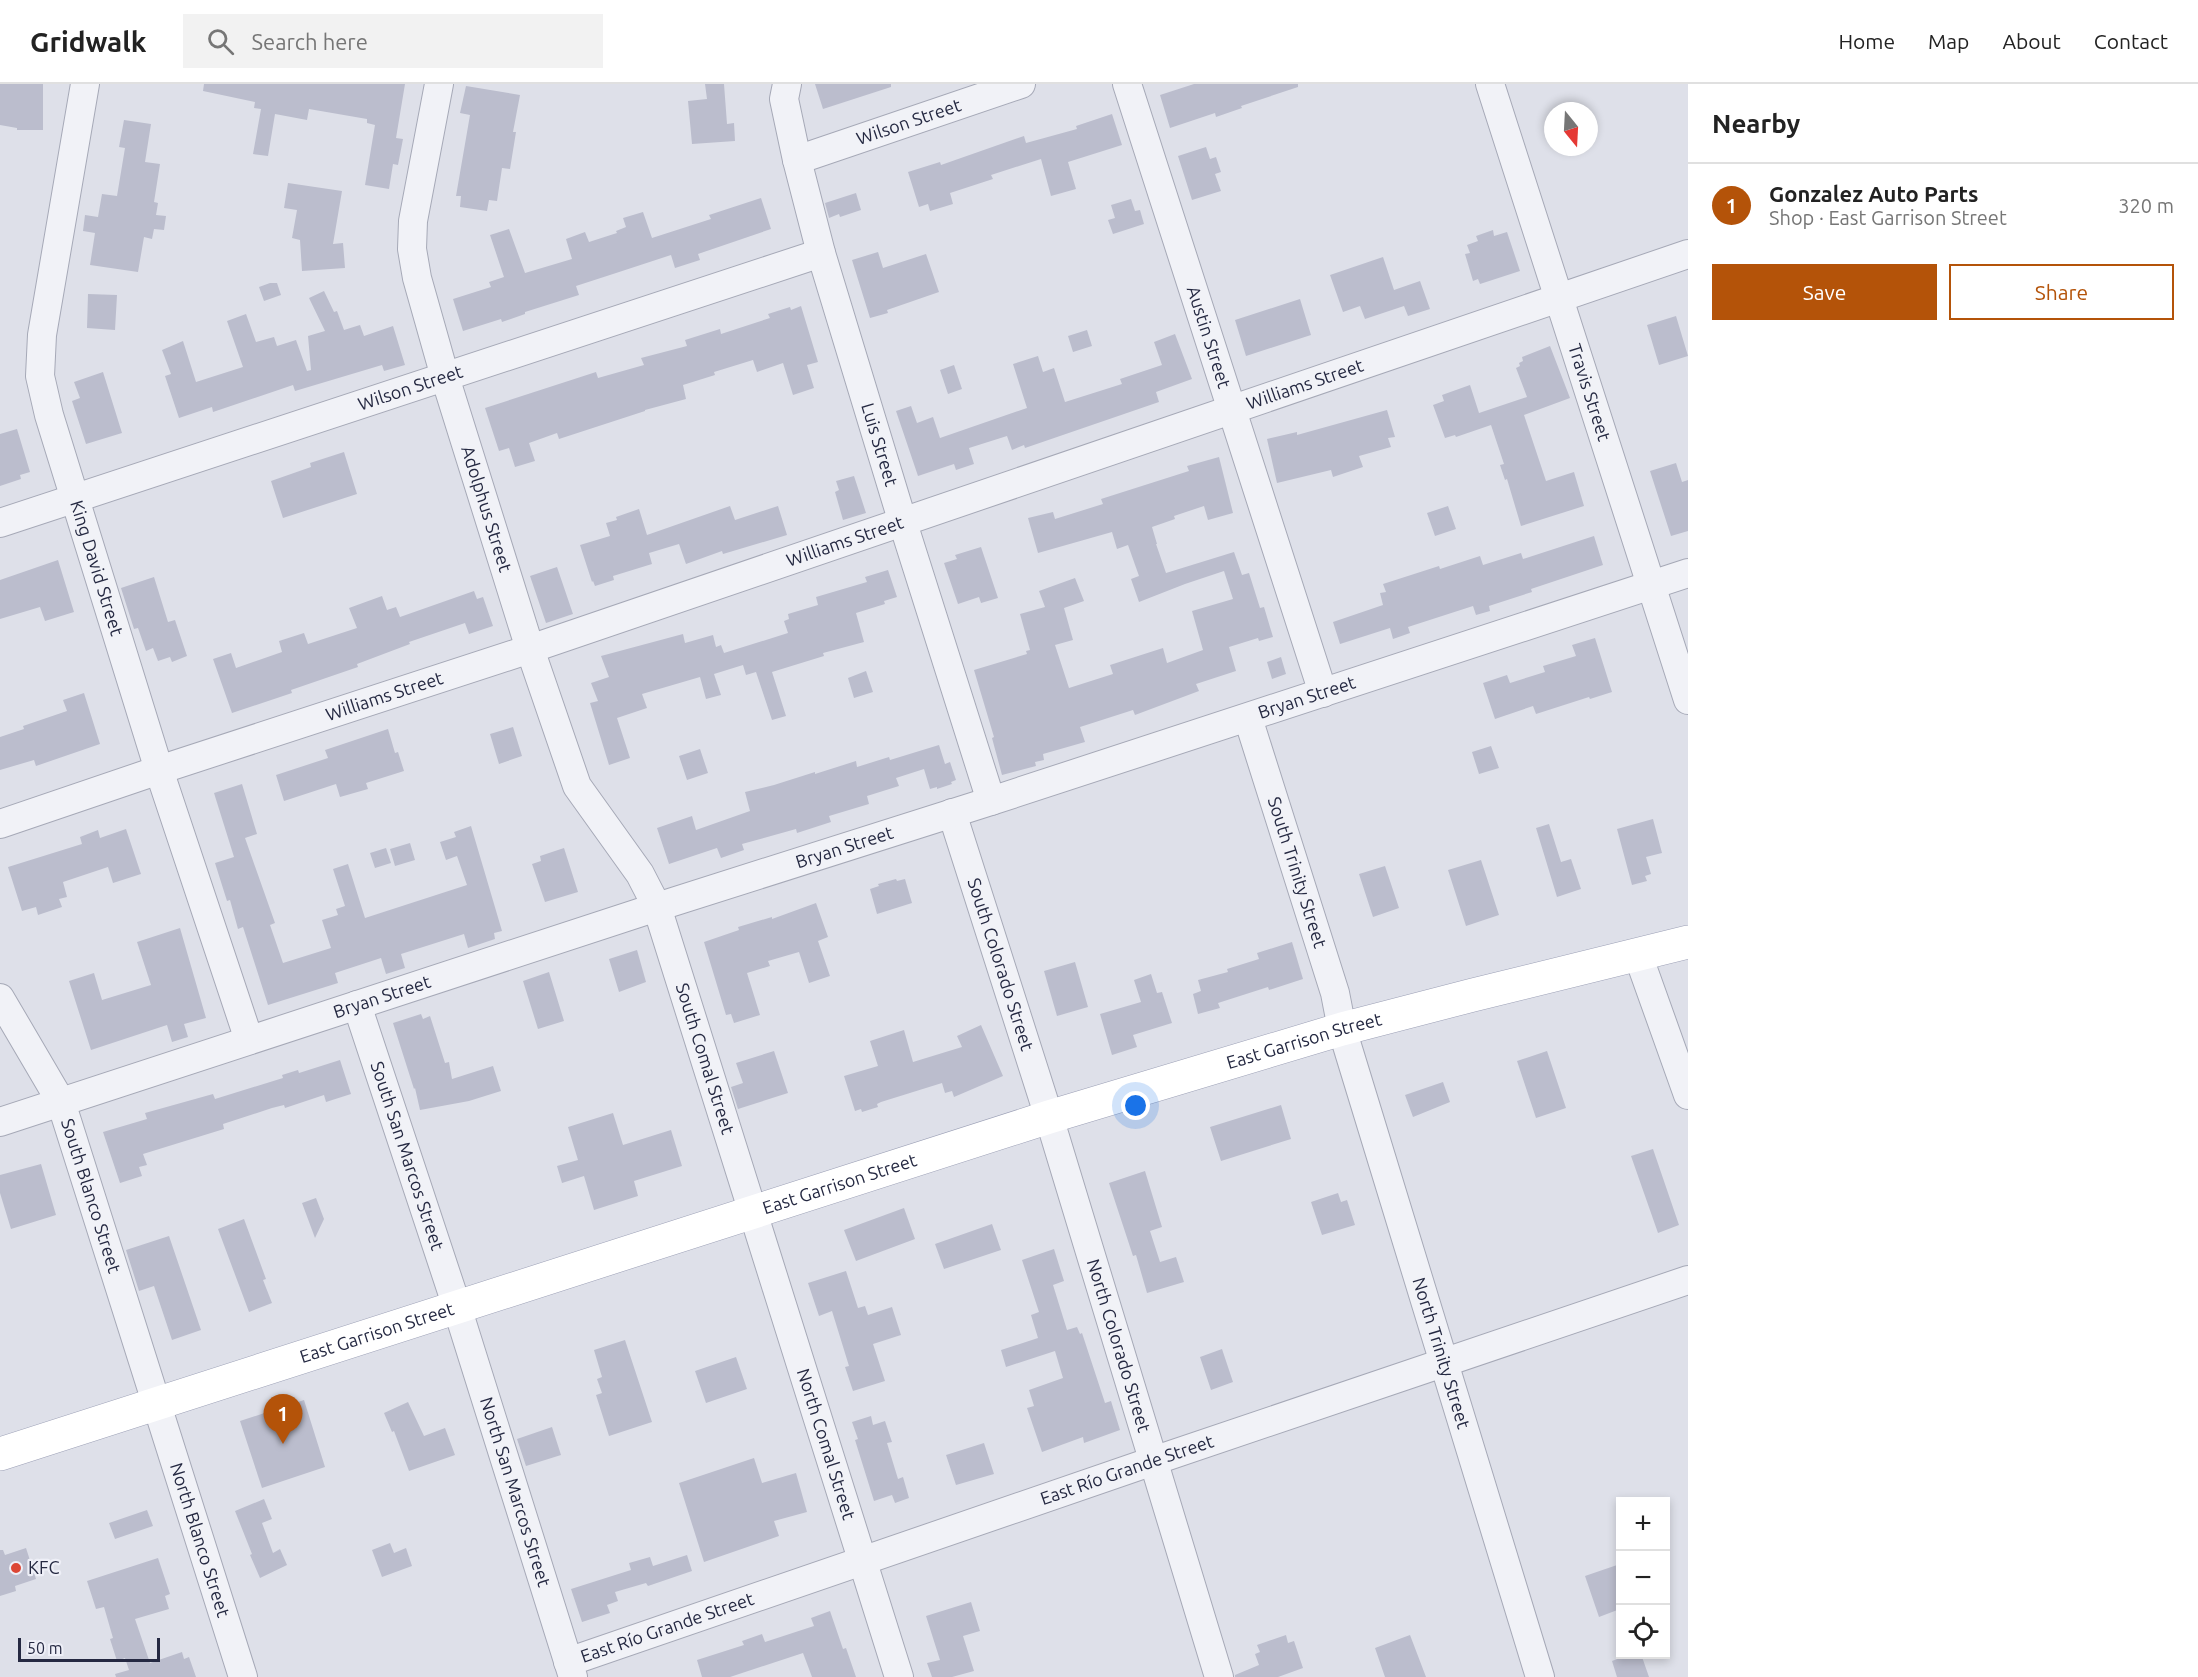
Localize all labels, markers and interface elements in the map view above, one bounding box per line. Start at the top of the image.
search box [183,14,603,68]
icon: search [204,25,237,58]
text: Gridwalk [30,26,147,57]
text: Search here [252,29,368,54]
text: Home [1838,29,1895,53]
text: Map [1928,29,1969,53]
text: About [2002,29,2061,53]
text: Contact [2094,29,2168,53]
street label: Wilson Street [854,94,963,148]
north arrow [1544,102,1598,156]
text: Nearby [1712,109,1800,138]
text: Gonzalez Auto Parts [1769,181,1978,206]
text: 1 [1726,194,1737,217]
text: 320 m [2118,194,2174,217]
text: Shop · East Garrison Street [1769,206,2007,229]
button: Save [1712,264,1937,320]
button: Share [1949,264,2174,320]
street label: Austin Street [1184,283,1235,390]
street label: Travis Street [1565,341,1615,443]
street label: Williams Street [1244,355,1366,413]
street label: Wilson Street [355,361,465,414]
street label: Luis Street [858,400,902,488]
street label: Adolphus Street [458,443,516,574]
street label: King David Street [67,498,128,638]
street label: Williams Street [784,511,906,570]
street label: Williams Street [323,667,445,724]
street label: Bryan Street [1255,671,1358,722]
street label: South Trinity Street [1265,794,1331,950]
street label: Bryan Street [793,822,895,871]
street label: South Colorado Street [964,875,1038,1053]
street label: Bryan Street [331,971,433,1021]
street label: South Comal Street [673,980,739,1136]
street label: East Garrison Street [1224,1008,1384,1072]
street label: South San Marcos Street [367,1059,448,1253]
your location [1121,1091,1150,1120]
street label: South Blanco Street [58,1116,125,1275]
street label: East Garrison Street [760,1149,919,1217]
street label: North Colorado Street [1084,1256,1155,1434]
street label: North Trinity Street [1409,1275,1475,1431]
street label: East Garrison Street [297,1298,456,1366]
street label: North Comal Street [794,1366,860,1522]
pin: 1 [264,1394,302,1444]
street label: North San Marcos Street [477,1394,555,1589]
street label: East Río Grande Street [1037,1430,1216,1508]
street label: North Blanco Street [167,1460,234,1619]
map controls [1616,1497,1670,1659]
button: + [1616,1497,1670,1551]
button: − [1616,1551,1670,1605]
place label: KFC [28,1557,59,1577]
marker: KFC [9,1561,23,1575]
street label: East Río Grande Street [578,1588,756,1666]
button: locate [1616,1605,1670,1659]
scale bar [18,1635,160,1662]
text: 50 m [27,1639,63,1657]

